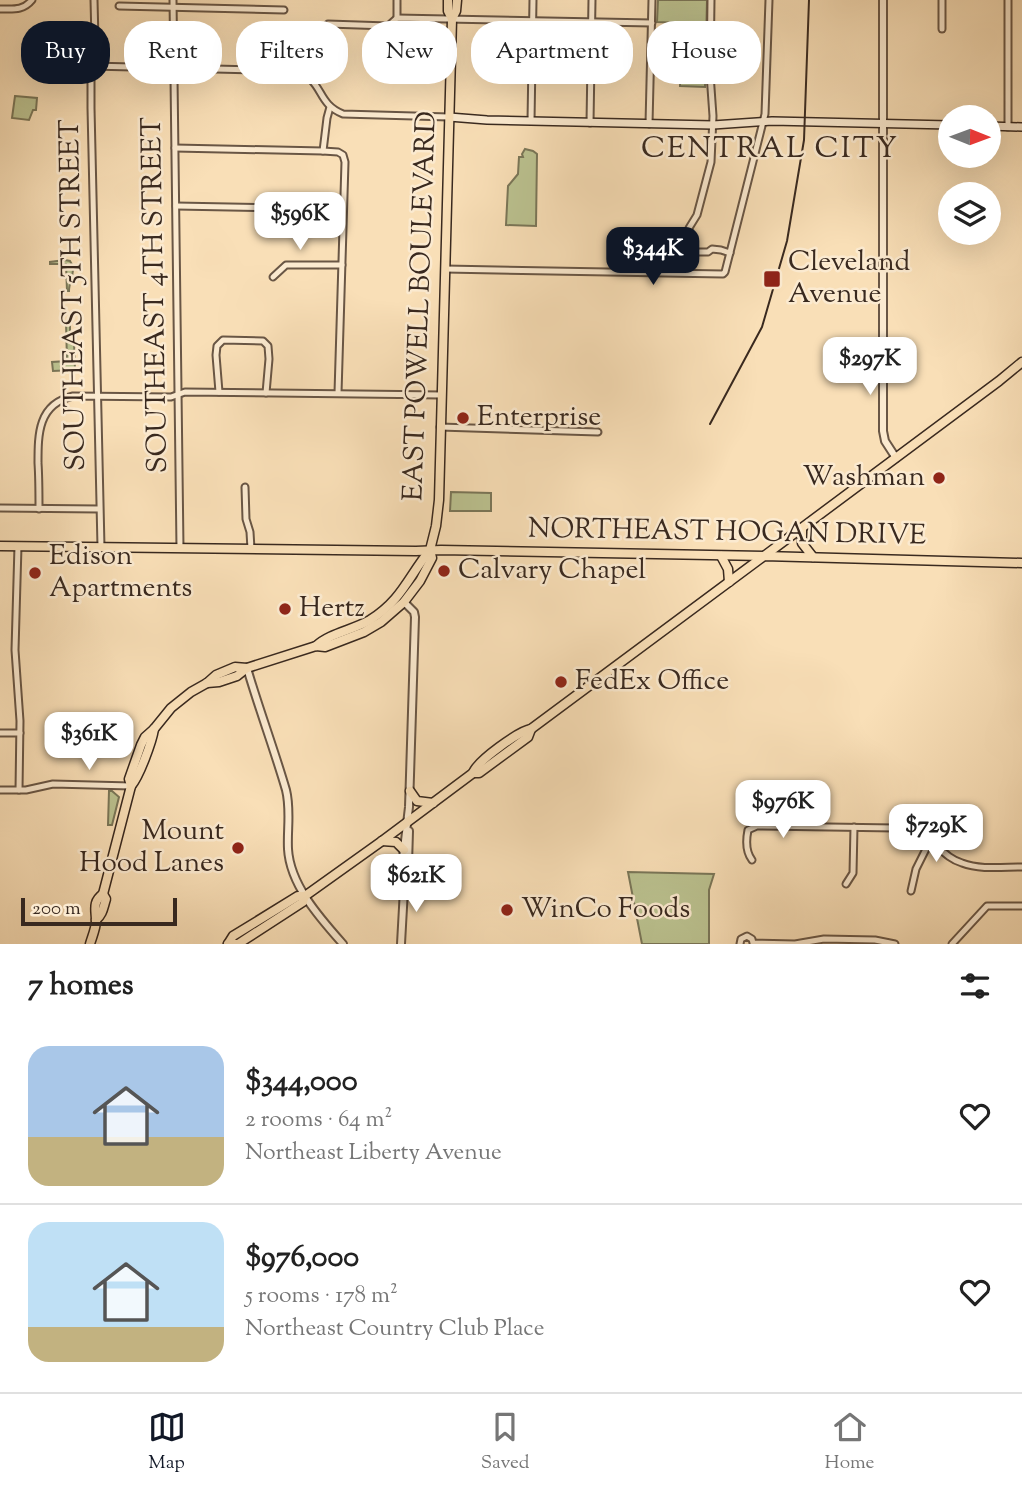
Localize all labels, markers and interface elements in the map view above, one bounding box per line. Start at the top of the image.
chip: Buy [21,21,110,84]
chip: Rent [124,21,222,84]
chip: Filters [236,21,348,84]
chip: New [362,21,457,84]
chip: Apartment [471,21,633,84]
chip: House [647,21,761,84]
north arrow [938,105,1001,168]
map controls [938,105,1001,245]
street label: EAST POWELL BOULEVARD [394,110,448,502]
street label: SOUTHEAST 4TH STREET [133,116,179,473]
street label: SOUTHEAST 5TH STREET [51,119,97,471]
district label: CENTRAL CITY [641,128,899,171]
button: layers [938,182,1001,245]
pin: $596K [251,192,349,252]
text: $596K [270,198,330,231]
pin: $344K [604,228,702,287]
text: $344K [622,233,684,266]
place label: Cleveland Avenue [788,243,910,315]
marker: Cleveland Avenue [762,269,782,289]
pin: $297K [821,338,919,397]
text: $297K [839,343,901,376]
place label: Enterprise [477,398,601,438]
marker: Enterprise [455,410,471,426]
place label: Washman [803,458,925,498]
marker: Washman [931,470,947,486]
street label: NORTHEAST HOGAN DRIVE [528,510,927,556]
place label: Edison Apartments [49,537,192,609]
place label: Calvary Chapel [458,551,646,591]
marker: Calvary Chapel [436,563,452,579]
marker: Edison Apartments [27,565,43,581]
place label: Hertz [299,589,365,629]
marker: Hertz [277,601,293,617]
place label: FedEx Office [575,662,729,702]
marker: FedEx Office [553,674,569,690]
pin: $361K [40,712,138,772]
text: $361K [60,718,118,751]
pin: $976K [734,780,832,840]
text: $976K [751,786,815,819]
pin: $729K [887,804,985,864]
text: $729K [905,810,967,843]
place label: Mount Hood Lanes [79,812,224,884]
marker: Mount Hood Lanes [230,840,246,856]
pin: $621K [367,855,465,914]
text: $621K [387,860,445,893]
place label: WinCo Foods [521,890,690,930]
scale bar [21,895,177,927]
text: 200 m [32,896,81,923]
marker: WinCo Foods [499,902,515,918]
text: 7 homes [28,965,133,1008]
icon: filters [956,967,994,1005]
text: $344,000 [245,1061,358,1104]
icon: home [84,1074,168,1158]
icon: heart [956,1097,994,1135]
text: 2 rooms · 64 m² [245,1104,392,1137]
text: Northeast Liberty Avenue [245,1137,502,1170]
text: $976,000 [245,1237,359,1280]
icon: home [84,1250,168,1334]
icon: heart [956,1273,994,1311]
text: 5 rooms · 178 m² [245,1280,398,1313]
text: Northeast Country Club Place [245,1313,544,1346]
tab: Map [148,1408,186,1477]
tab: Saved [481,1408,529,1477]
tab: Home [825,1408,874,1477]

